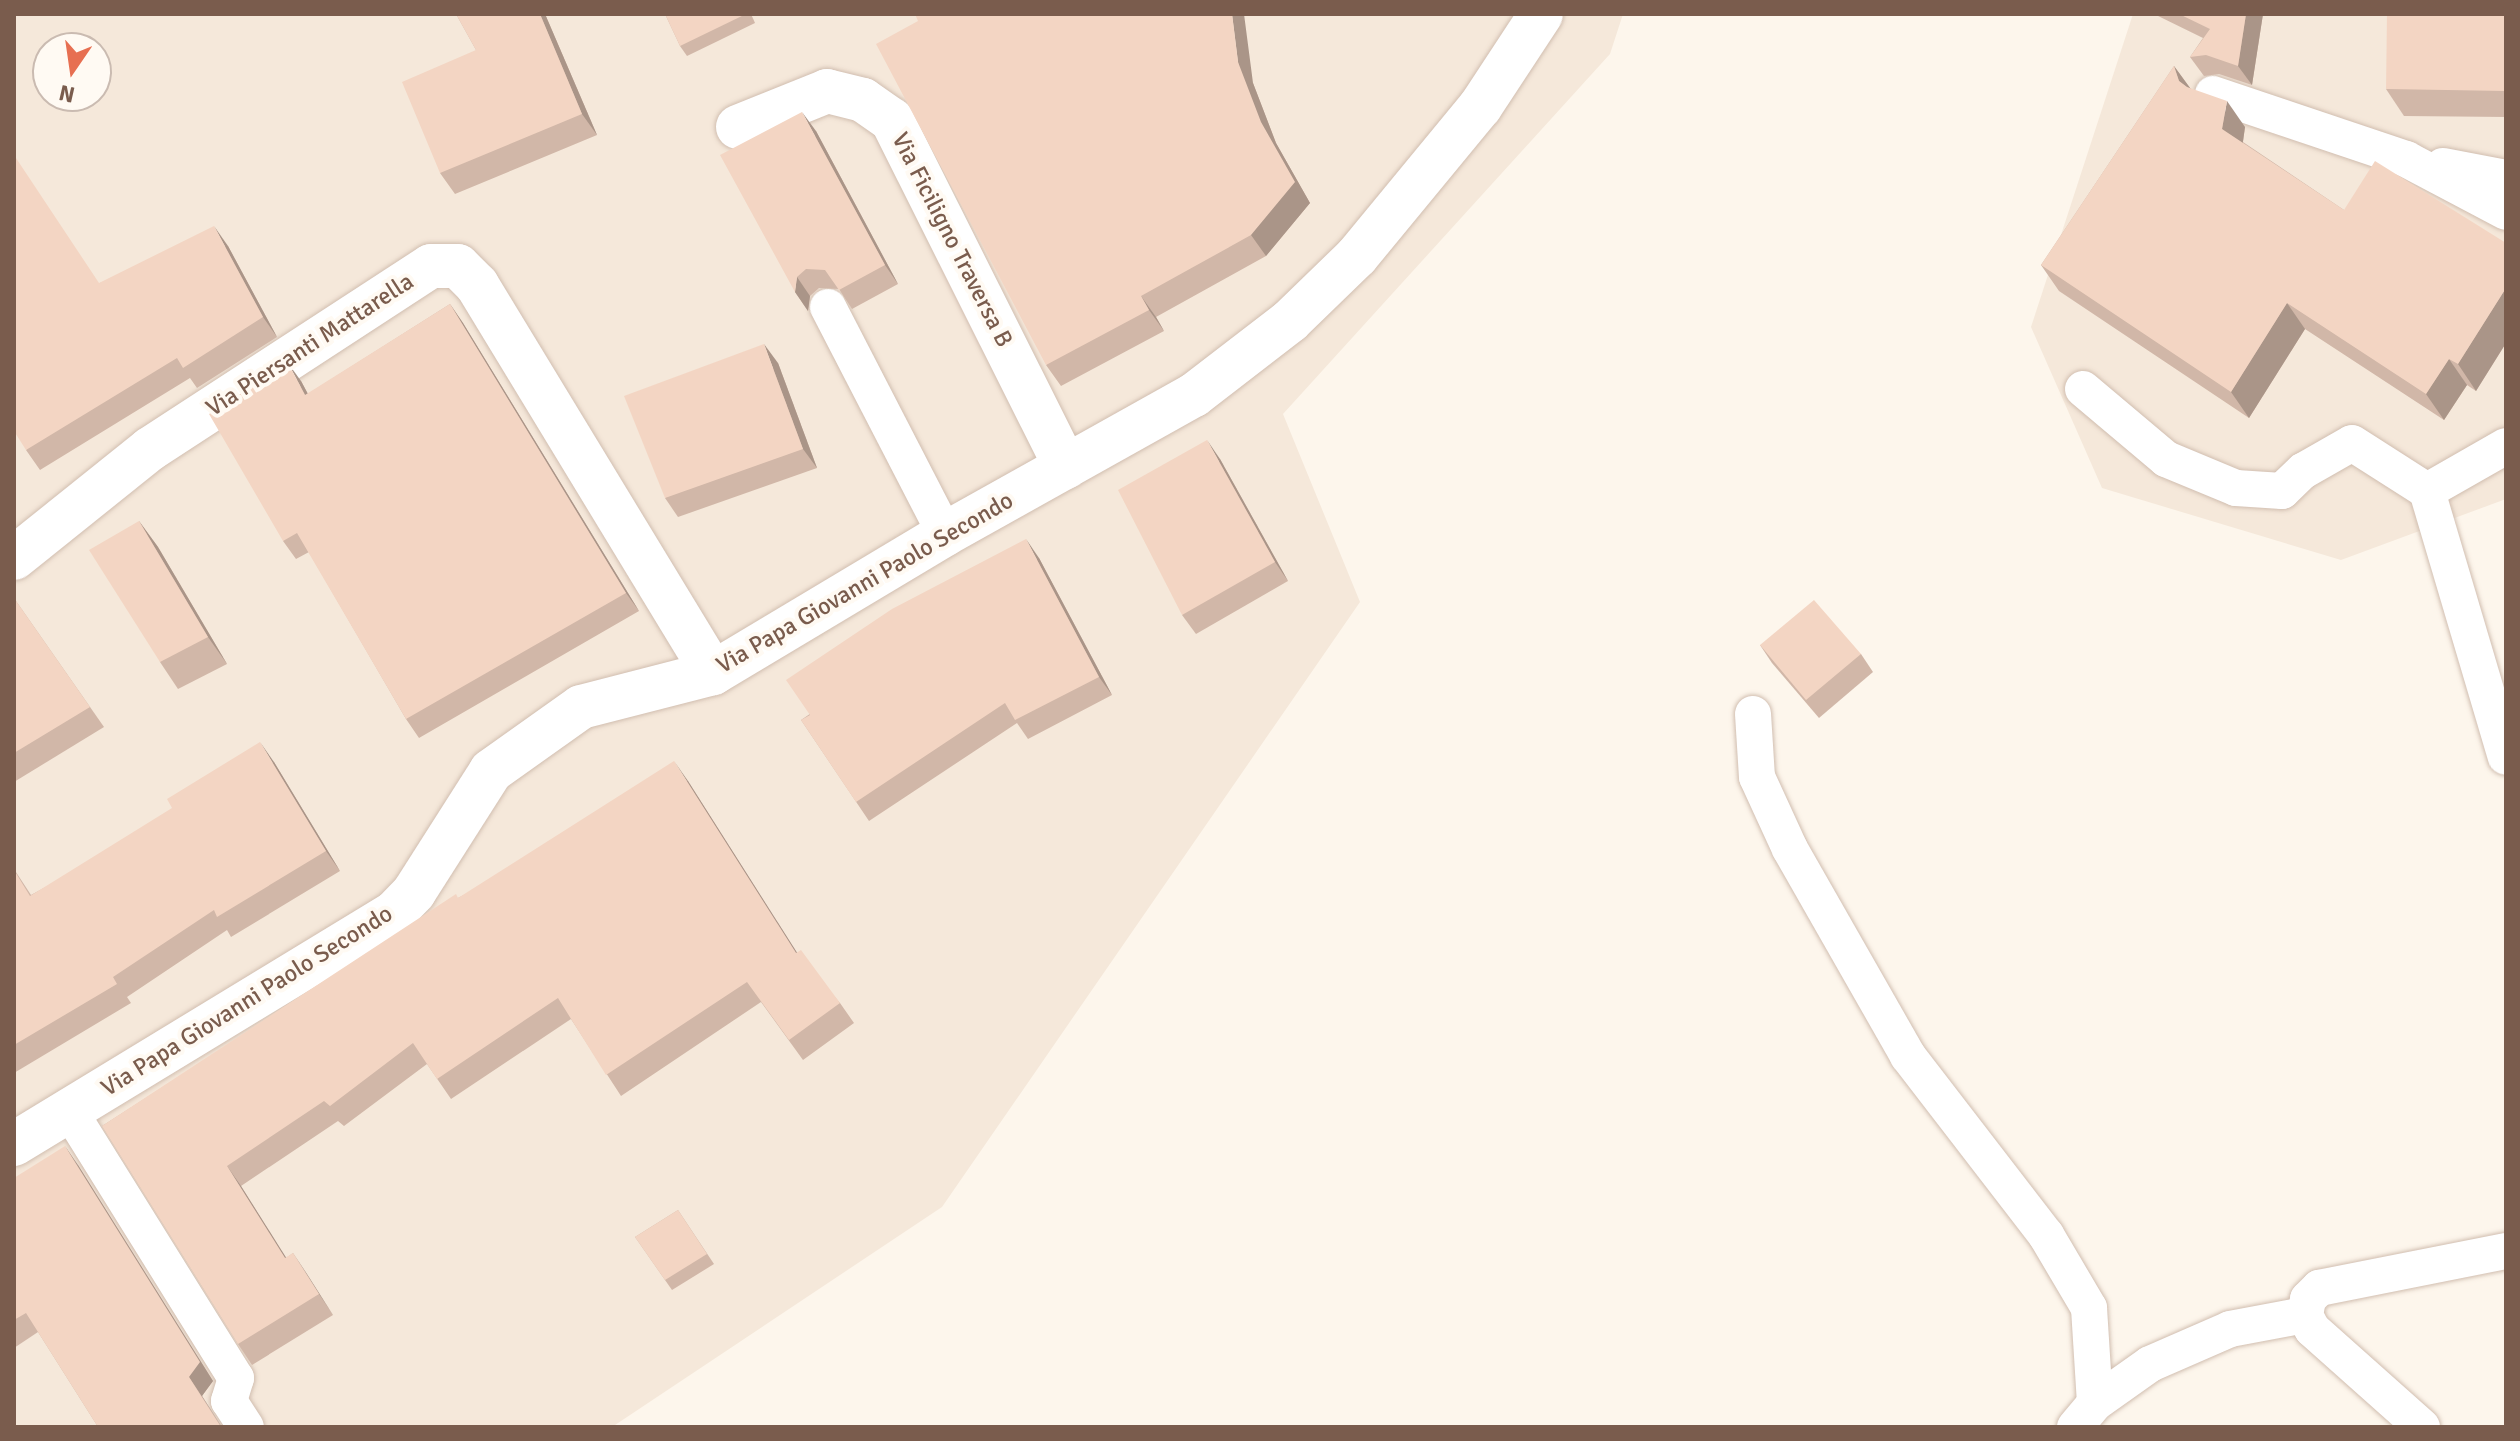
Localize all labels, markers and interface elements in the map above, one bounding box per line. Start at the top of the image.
north arrow [32,32,112,112]
text: N [56,79,77,109]
street label: Via Ficiligno Traversa B [885,128,1019,352]
street label: Via Piersanti Mattarella [201,267,419,423]
street label: Via Papa Giovanni Paolo Secondo [712,486,1018,680]
street label: Via Papa Giovanni Paolo Secondo [96,899,398,1103]

